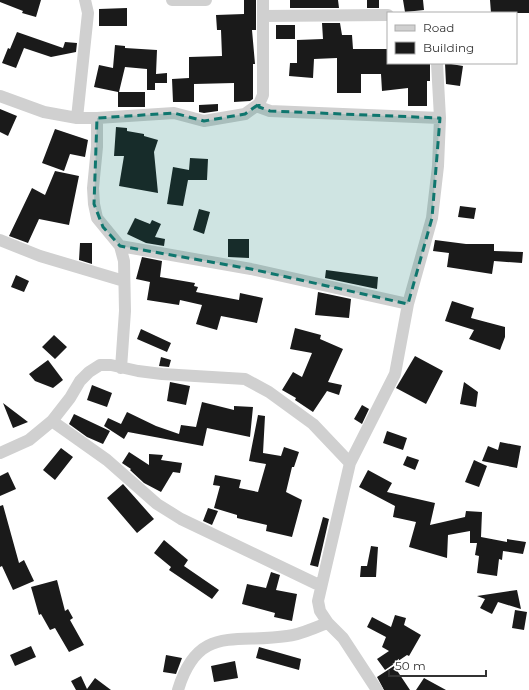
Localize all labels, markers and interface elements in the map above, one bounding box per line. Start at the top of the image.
legend [387,12,517,64]
text: Road [423,20,454,35]
text: Building [423,40,474,55]
scale bar [389,652,486,678]
text: 50 m [395,658,426,673]

